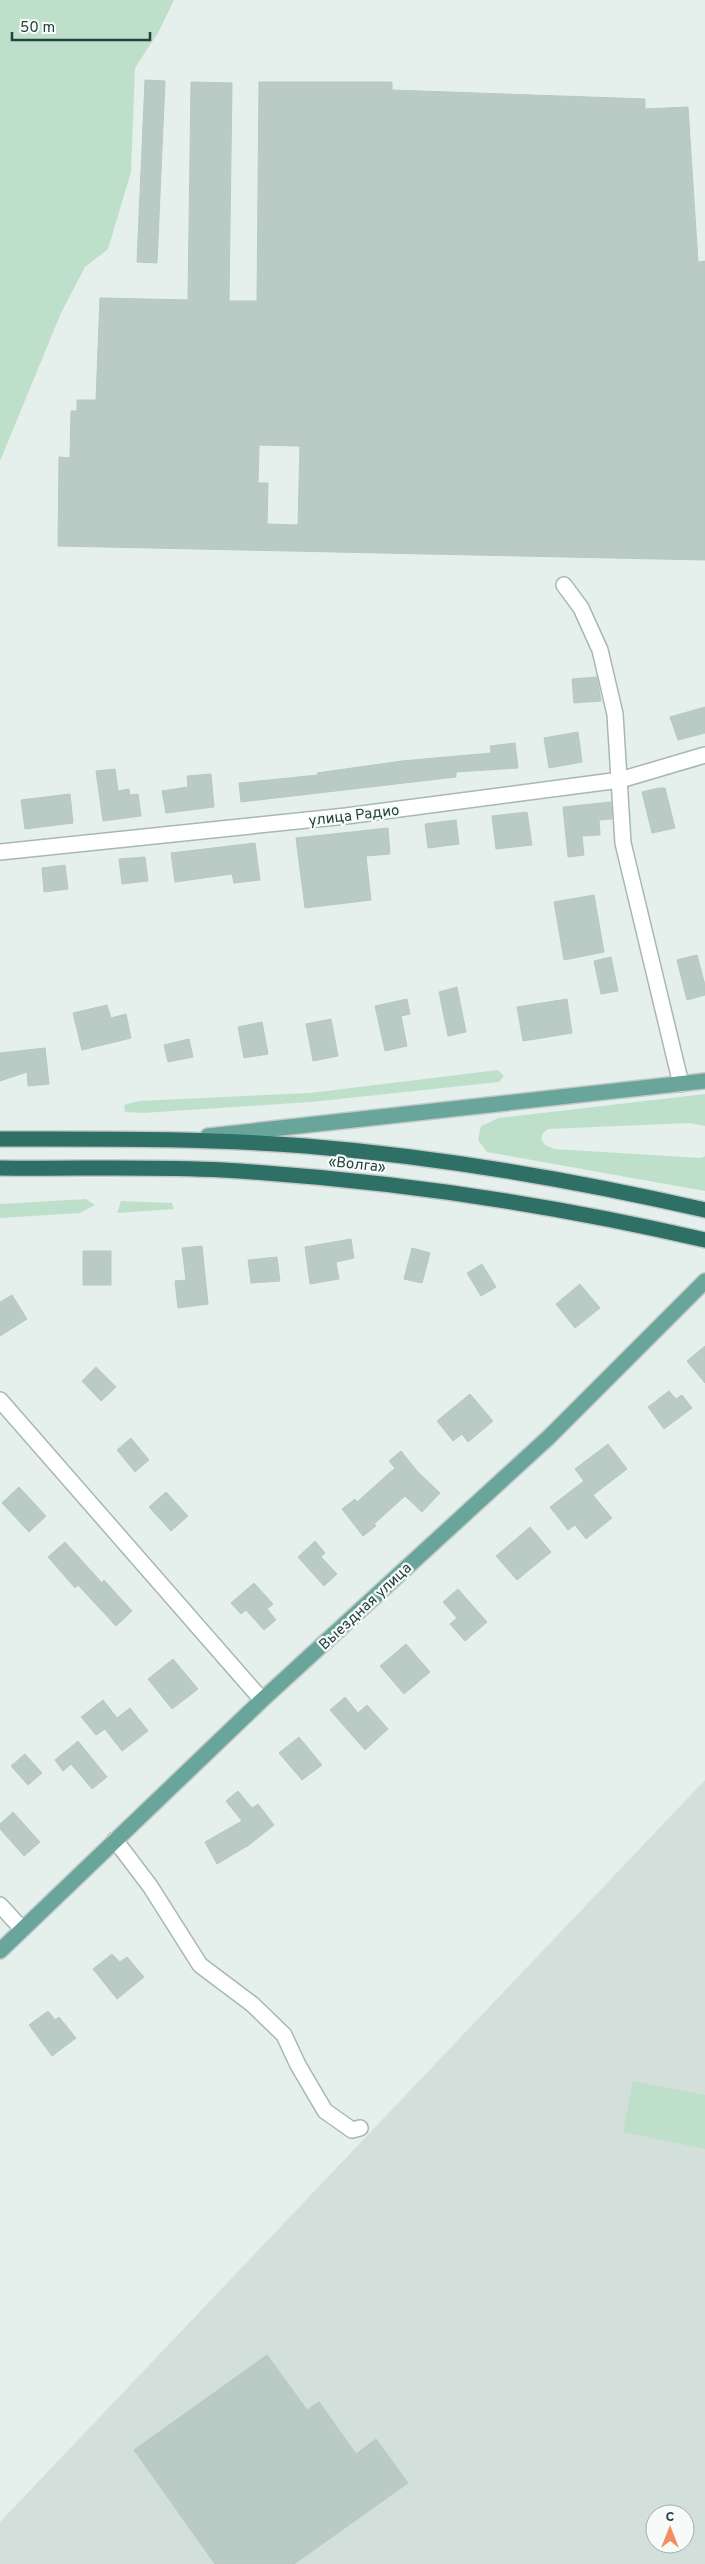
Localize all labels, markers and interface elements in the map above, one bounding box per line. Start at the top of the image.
scale bar [12,10,150,42]
text: 50 m [20,19,55,38]
street label: улица Радио [308,802,401,831]
street label: «Волга» [327,1153,387,1178]
street label: Выездная улица [316,1559,416,1655]
north arrow [645,2504,695,2554]
text: С [666,2509,675,2526]

